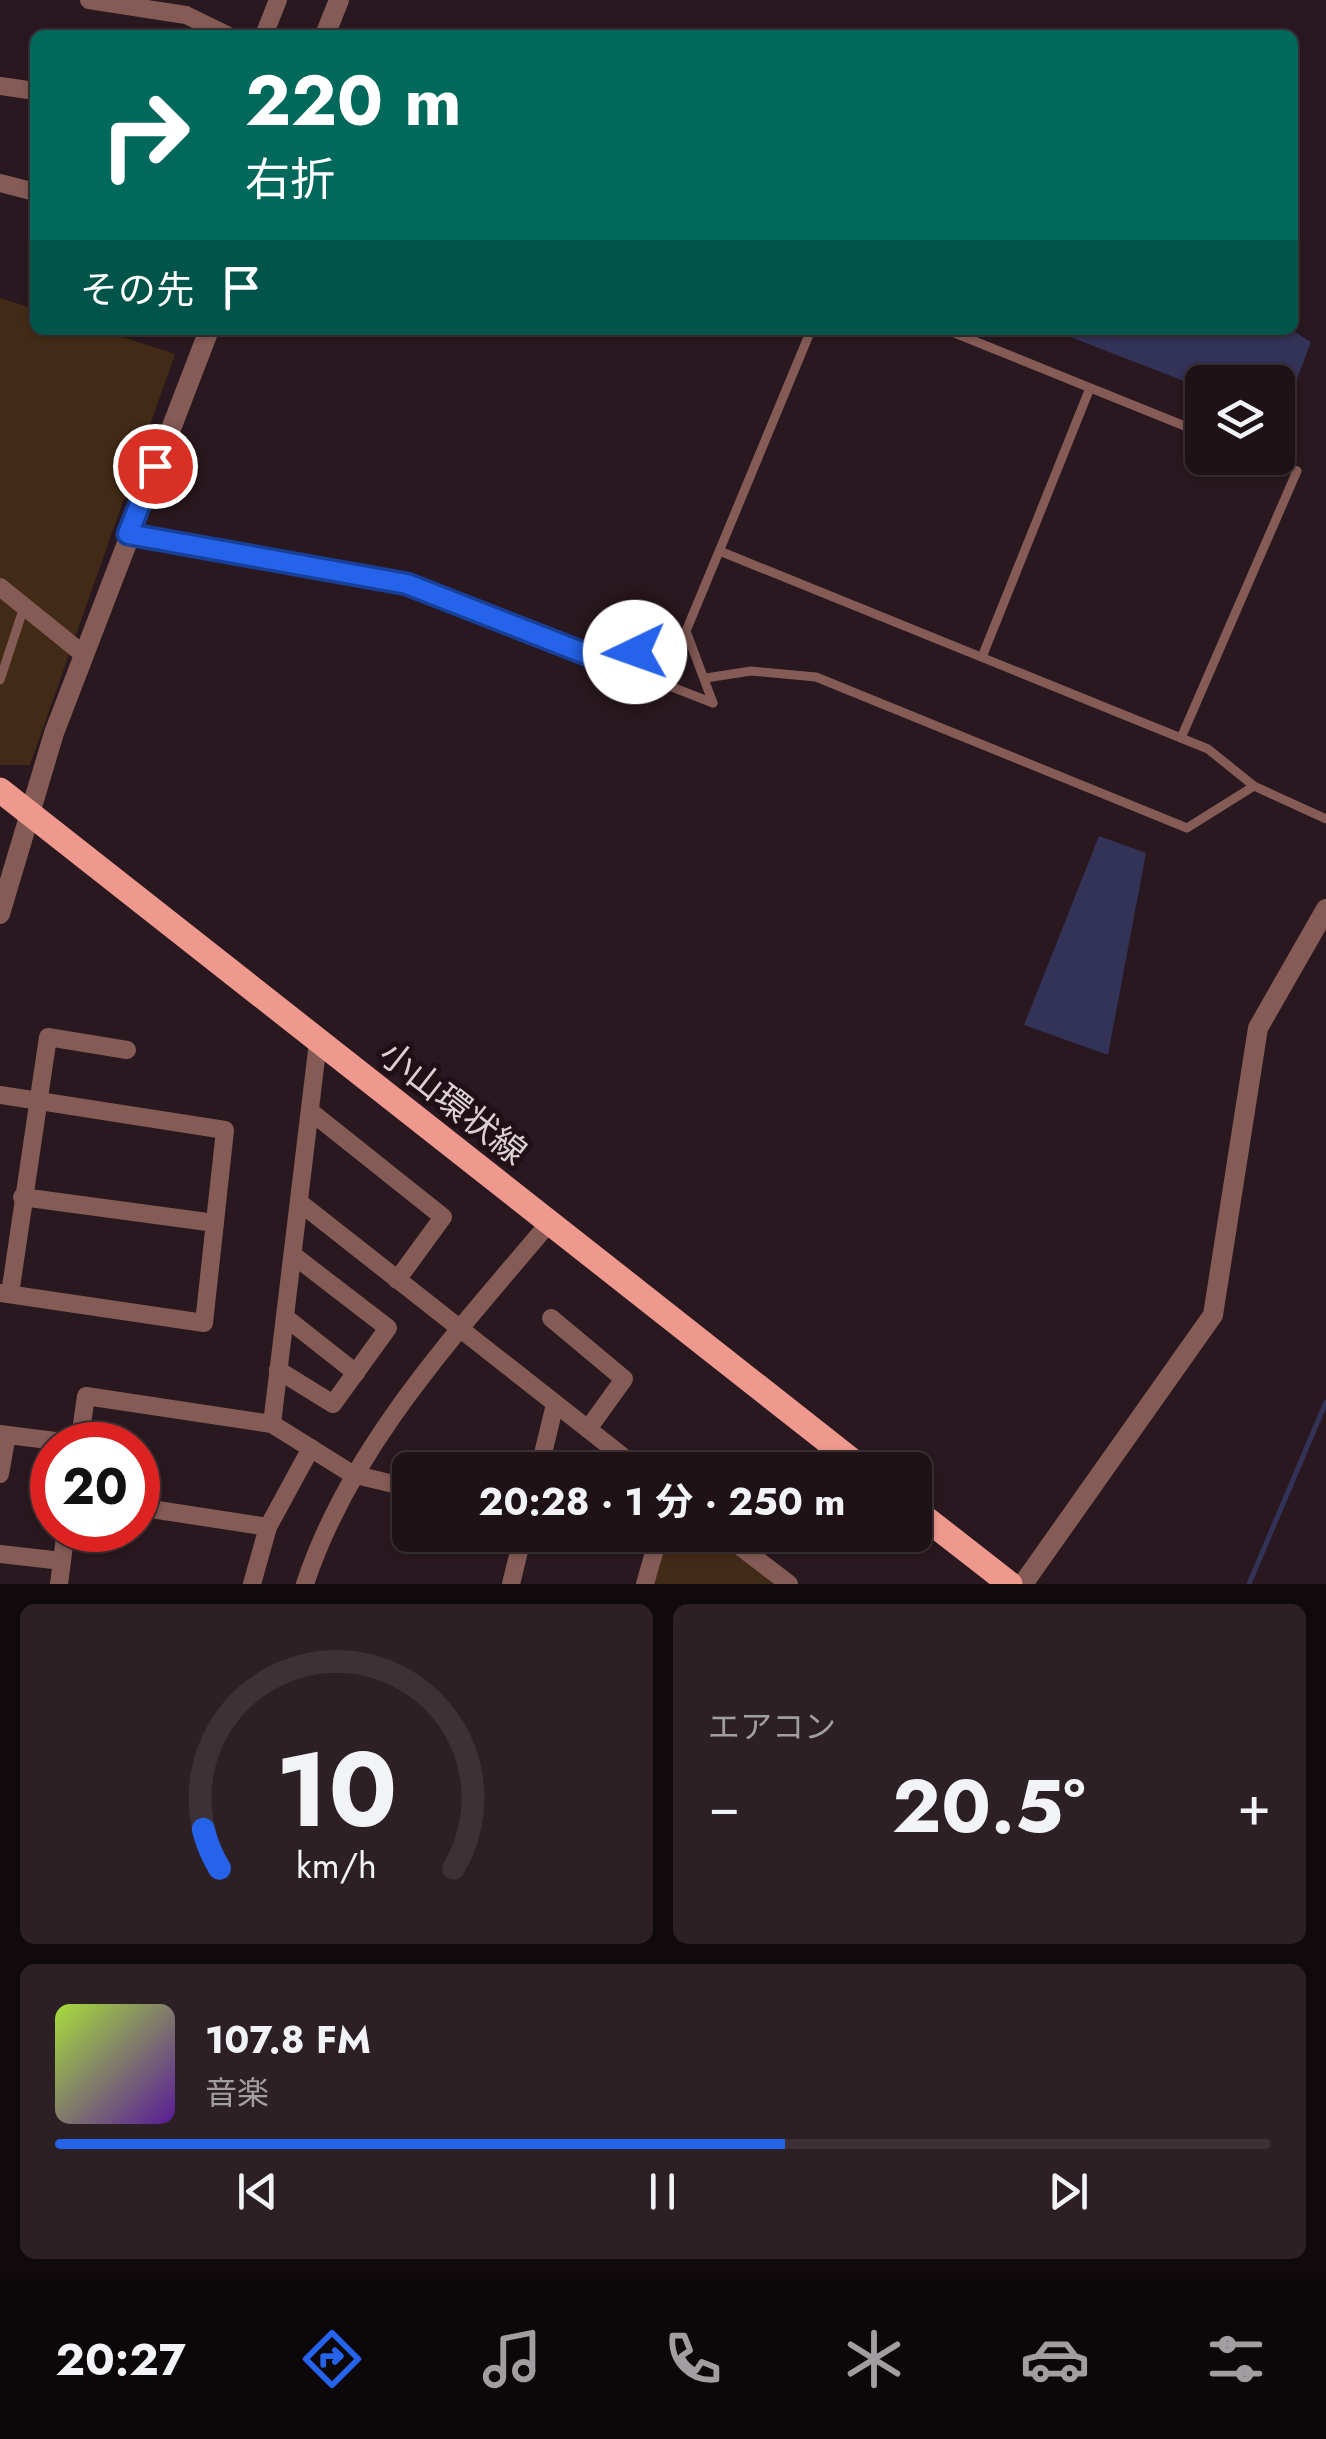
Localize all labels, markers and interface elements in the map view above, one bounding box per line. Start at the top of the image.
text: 220 m [245,50,462,151]
icon: right [80,70,210,200]
text: 右折 [245,147,335,212]
icon: arrive [214,260,269,315]
text: その先 [80,262,194,317]
map controls [1185,365,1295,475]
button: layers [1185,365,1295,475]
pin [113,424,198,509]
icon: arrive [128,439,183,494]
position arrow [583,600,687,704]
street label: 小山環状線 [369,1029,537,1177]
speed limit sign: 20 [30,1422,160,1552]
text: 20:28 · 1 分 · 250 m [478,1474,846,1529]
text: エアコン [708,1704,836,1750]
text: 10 [276,1715,397,1865]
text: 20.5° [892,1752,1086,1860]
text: − [708,1766,740,1846]
text: + [1237,1766,1271,1846]
text: km/h [296,1840,377,1891]
text: 107.8 FM [205,2012,371,2067]
text: 音楽 [205,2070,269,2116]
icon: previous [230,2164,285,2219]
icon: pause [635,2164,690,2219]
icon: next [1041,2164,1096,2219]
icon: directions [297,2324,367,2394]
icon: music [477,2324,547,2394]
icon: phone [658,2324,728,2394]
icon: climate [839,2324,909,2394]
icon: car [1020,2324,1090,2394]
icon: filters [1201,2324,1271,2394]
text: 20:27 [55,2327,186,2392]

